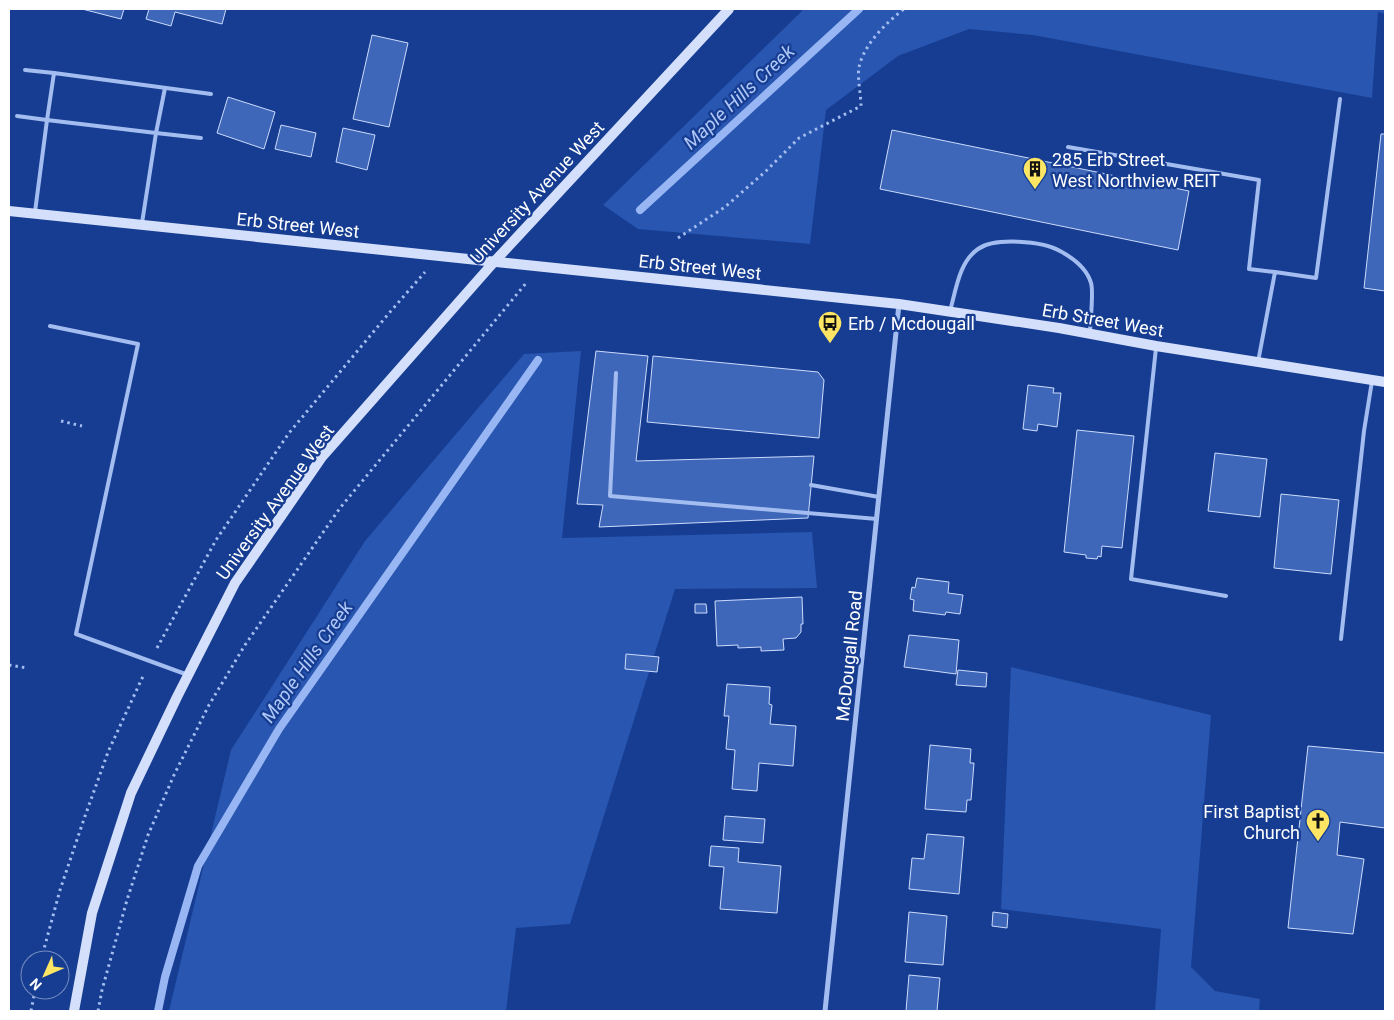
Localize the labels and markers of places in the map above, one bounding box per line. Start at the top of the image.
place label: 285 Erb Street West Northview REIT [1052,149,1220,191]
building icon: 285 Erb Street West Northview REIT [1022,156,1048,190]
bus stop icon: Erb / Mcdougall [817,310,843,344]
place label: Erb / Mcdougall [848,313,975,334]
place label: First Baptist Church [1203,801,1300,843]
church icon: First Baptist Church [1305,808,1331,842]

